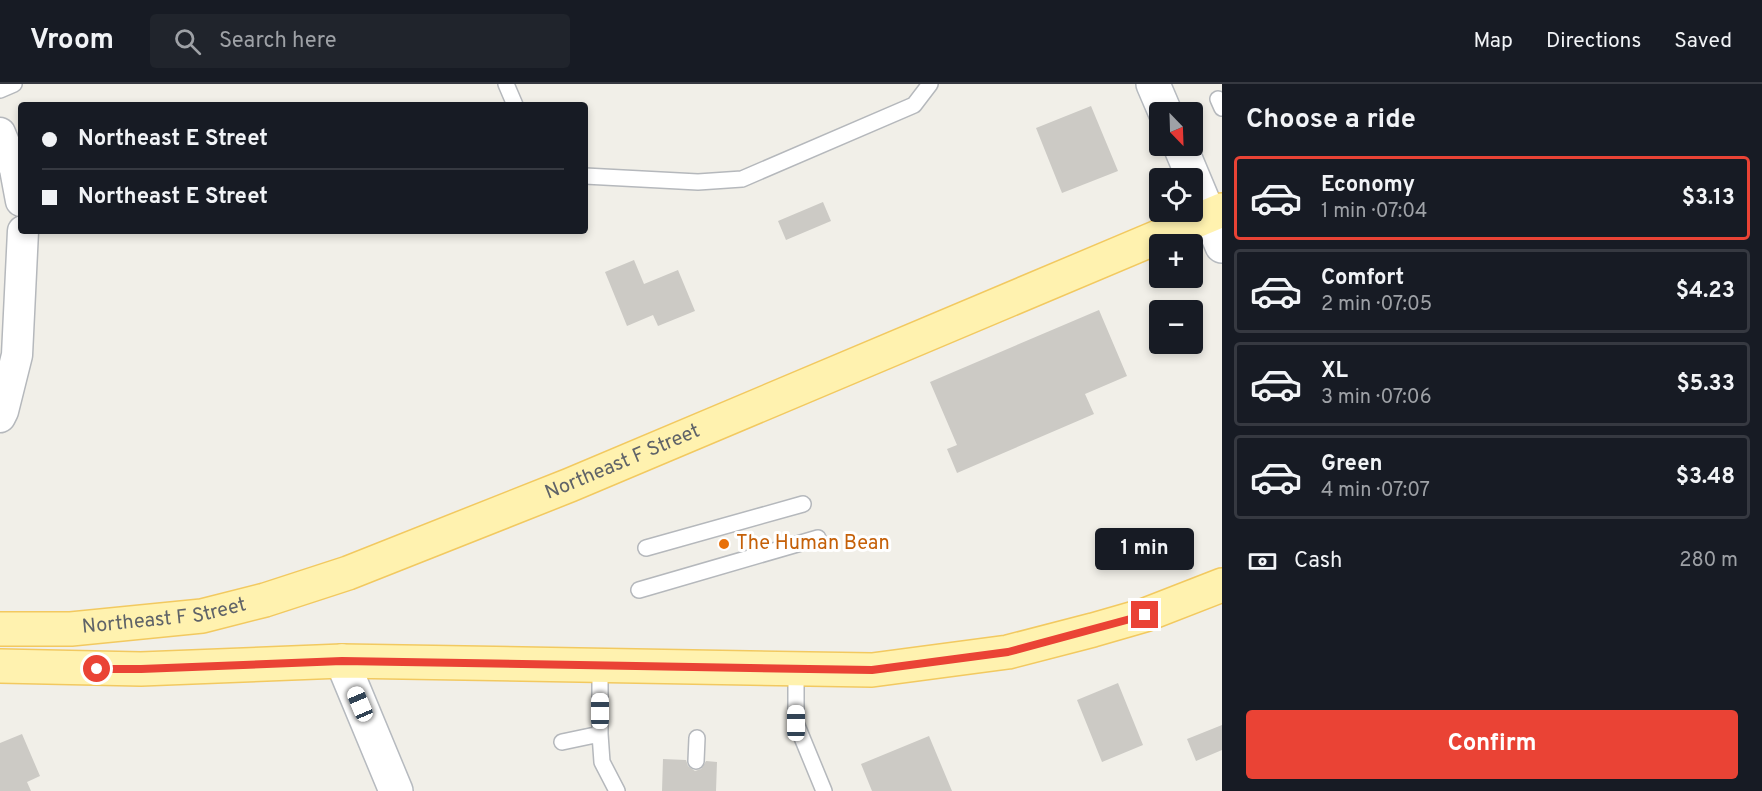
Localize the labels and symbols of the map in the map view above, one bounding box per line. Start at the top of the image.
north arrow [1149,102,1203,156]
street label: Northeast F Street [541,419,704,507]
callout: 1 min [1096,528,1194,570]
place label: The Human Bean [736,531,890,557]
marker: The Human Bean [717,537,731,551]
street label: Northeast F Street [81,592,249,641]
route end [1131,601,1158,628]
route start [83,655,110,682]
car [345,684,375,724]
car [591,693,609,729]
car [787,705,805,741]

